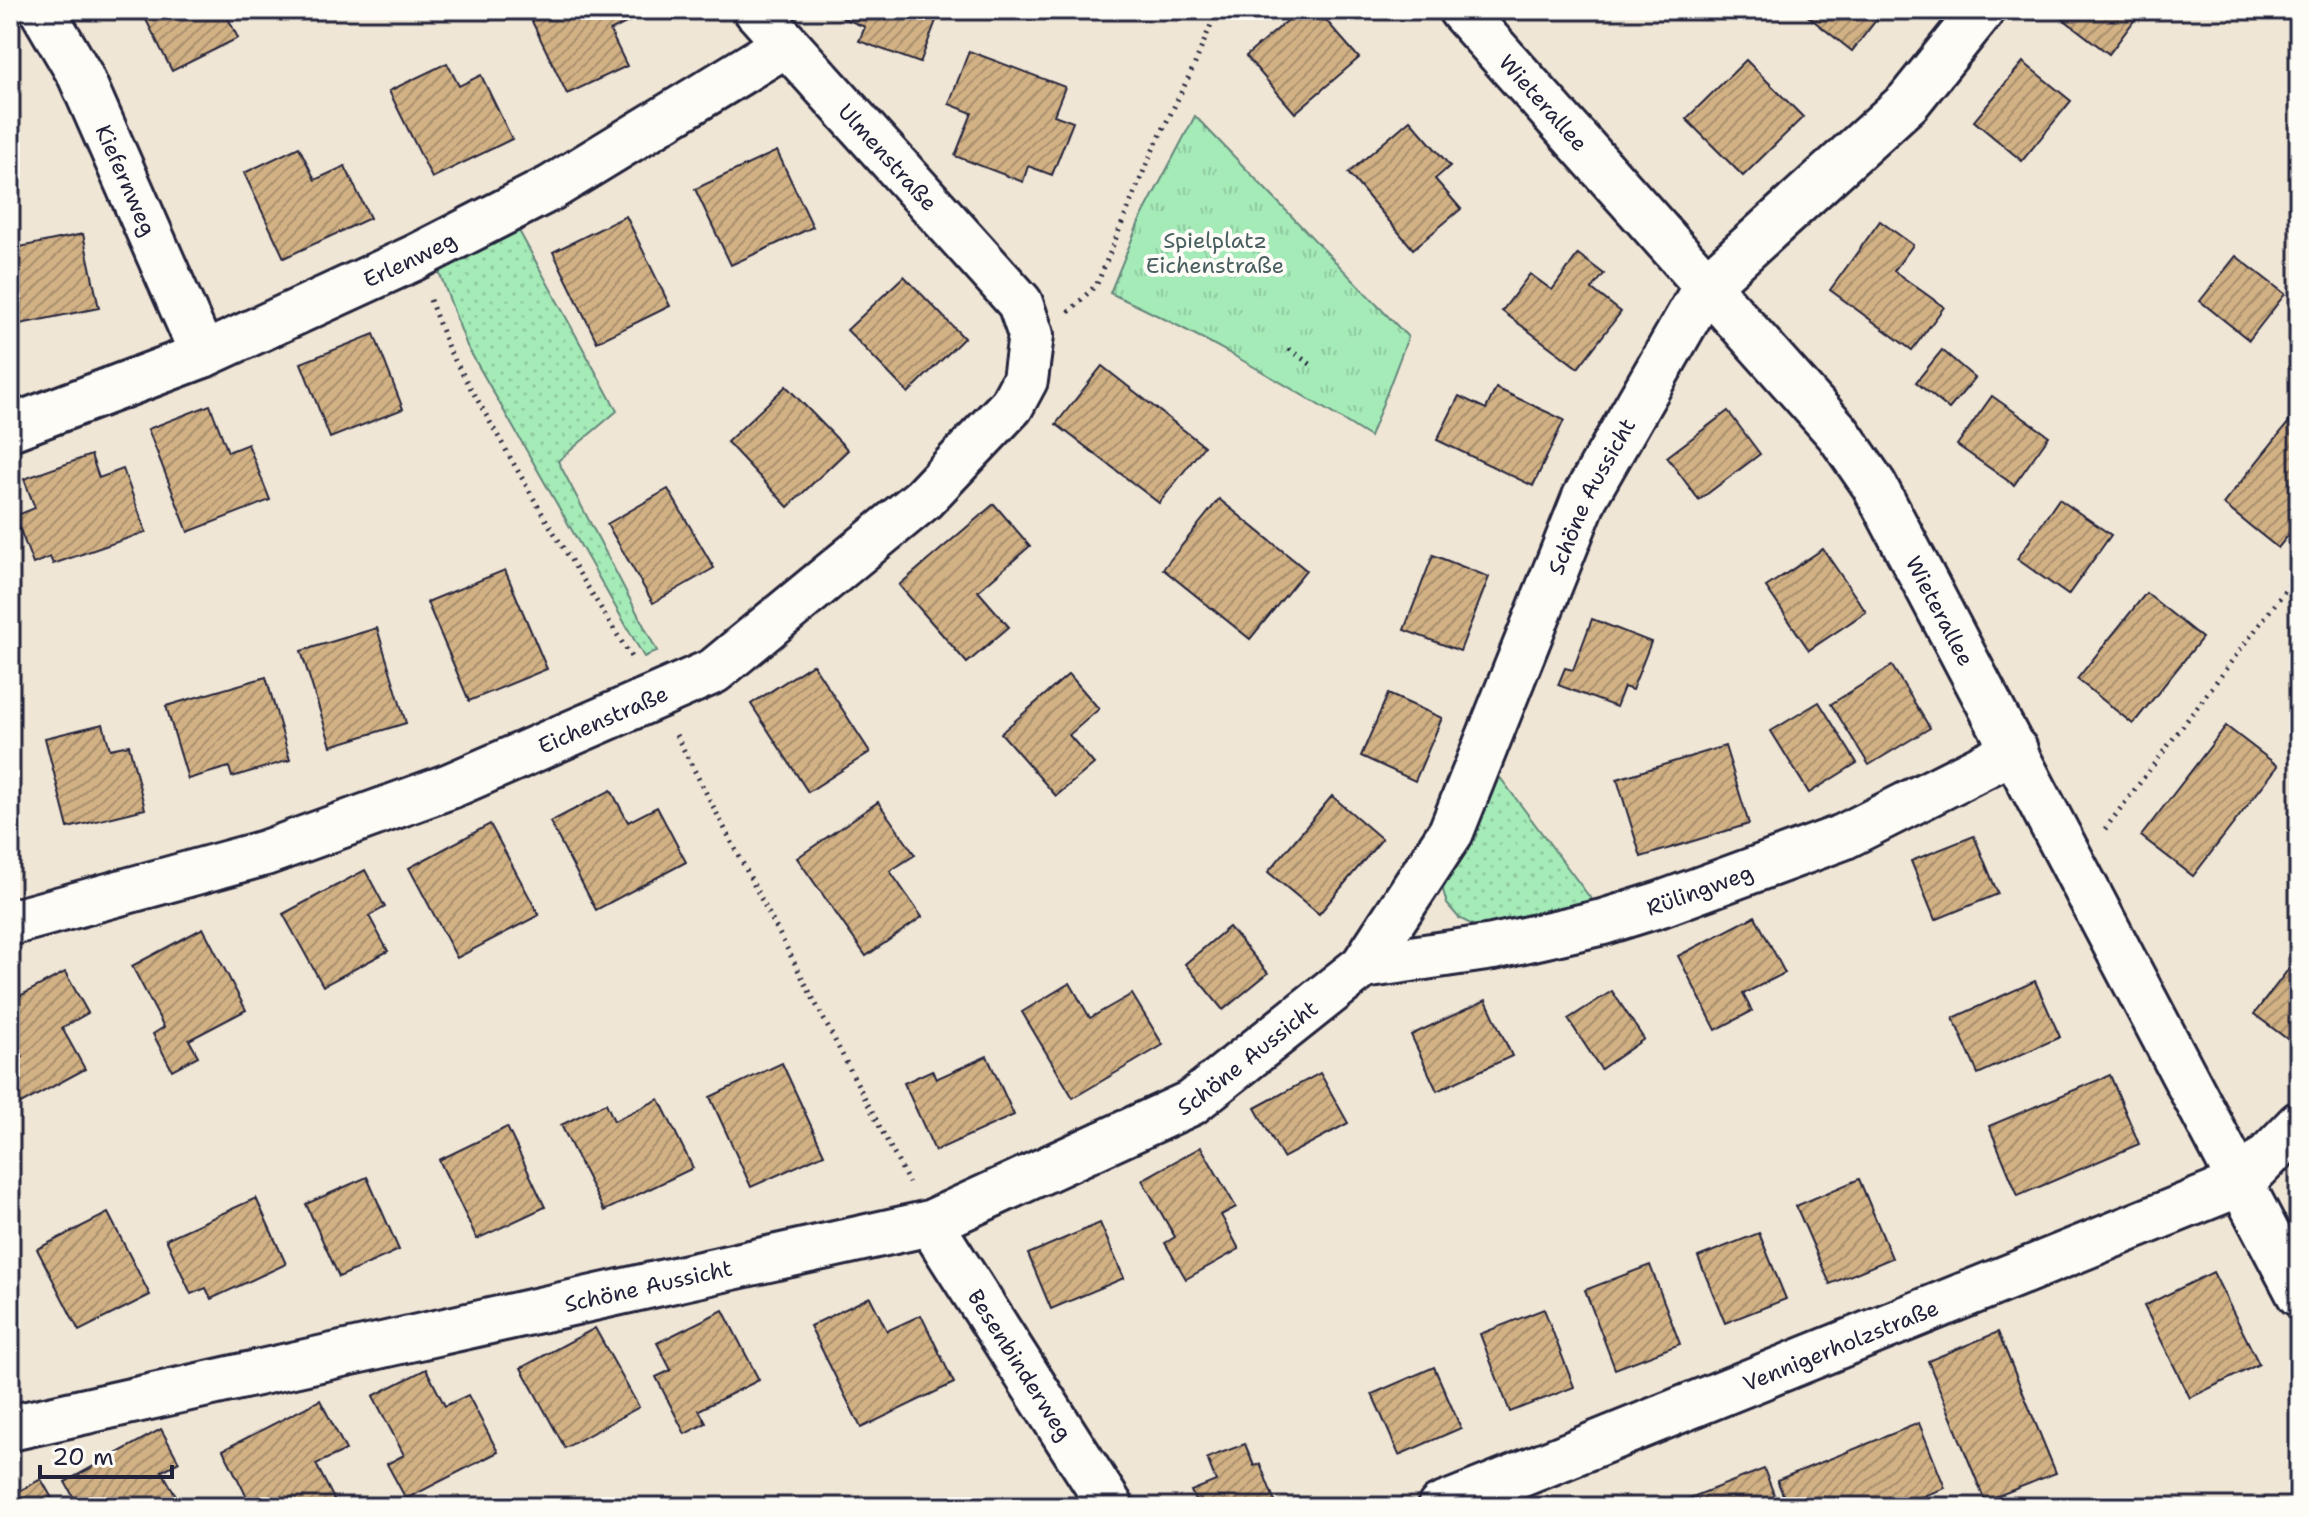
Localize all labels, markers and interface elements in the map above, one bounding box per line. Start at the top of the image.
street label: Wieterallee [1492,48,1594,158]
street label: Ulmenstraße [832,97,944,217]
street label: Kiefernweg [89,120,163,240]
street label: Erlenweg [359,225,461,294]
park label: Spielplatz Eichenstraße [1146,226,1284,280]
street label: Schöne Aussicht [1541,413,1642,579]
street label: Wieterallee [1899,551,1981,671]
street label: Eichenstraße [534,679,672,761]
street label: Rülingweg [1643,857,1757,923]
street label: Schöne Aussicht [1173,994,1324,1122]
street label: Schöne Aussicht [562,1253,735,1319]
street label: Besenbinderweg [961,1284,1079,1446]
street label: Vennigerholzstraße [1739,1293,1943,1398]
scale bar [40,1429,172,1479]
text: 20 m [52,1441,114,1473]

